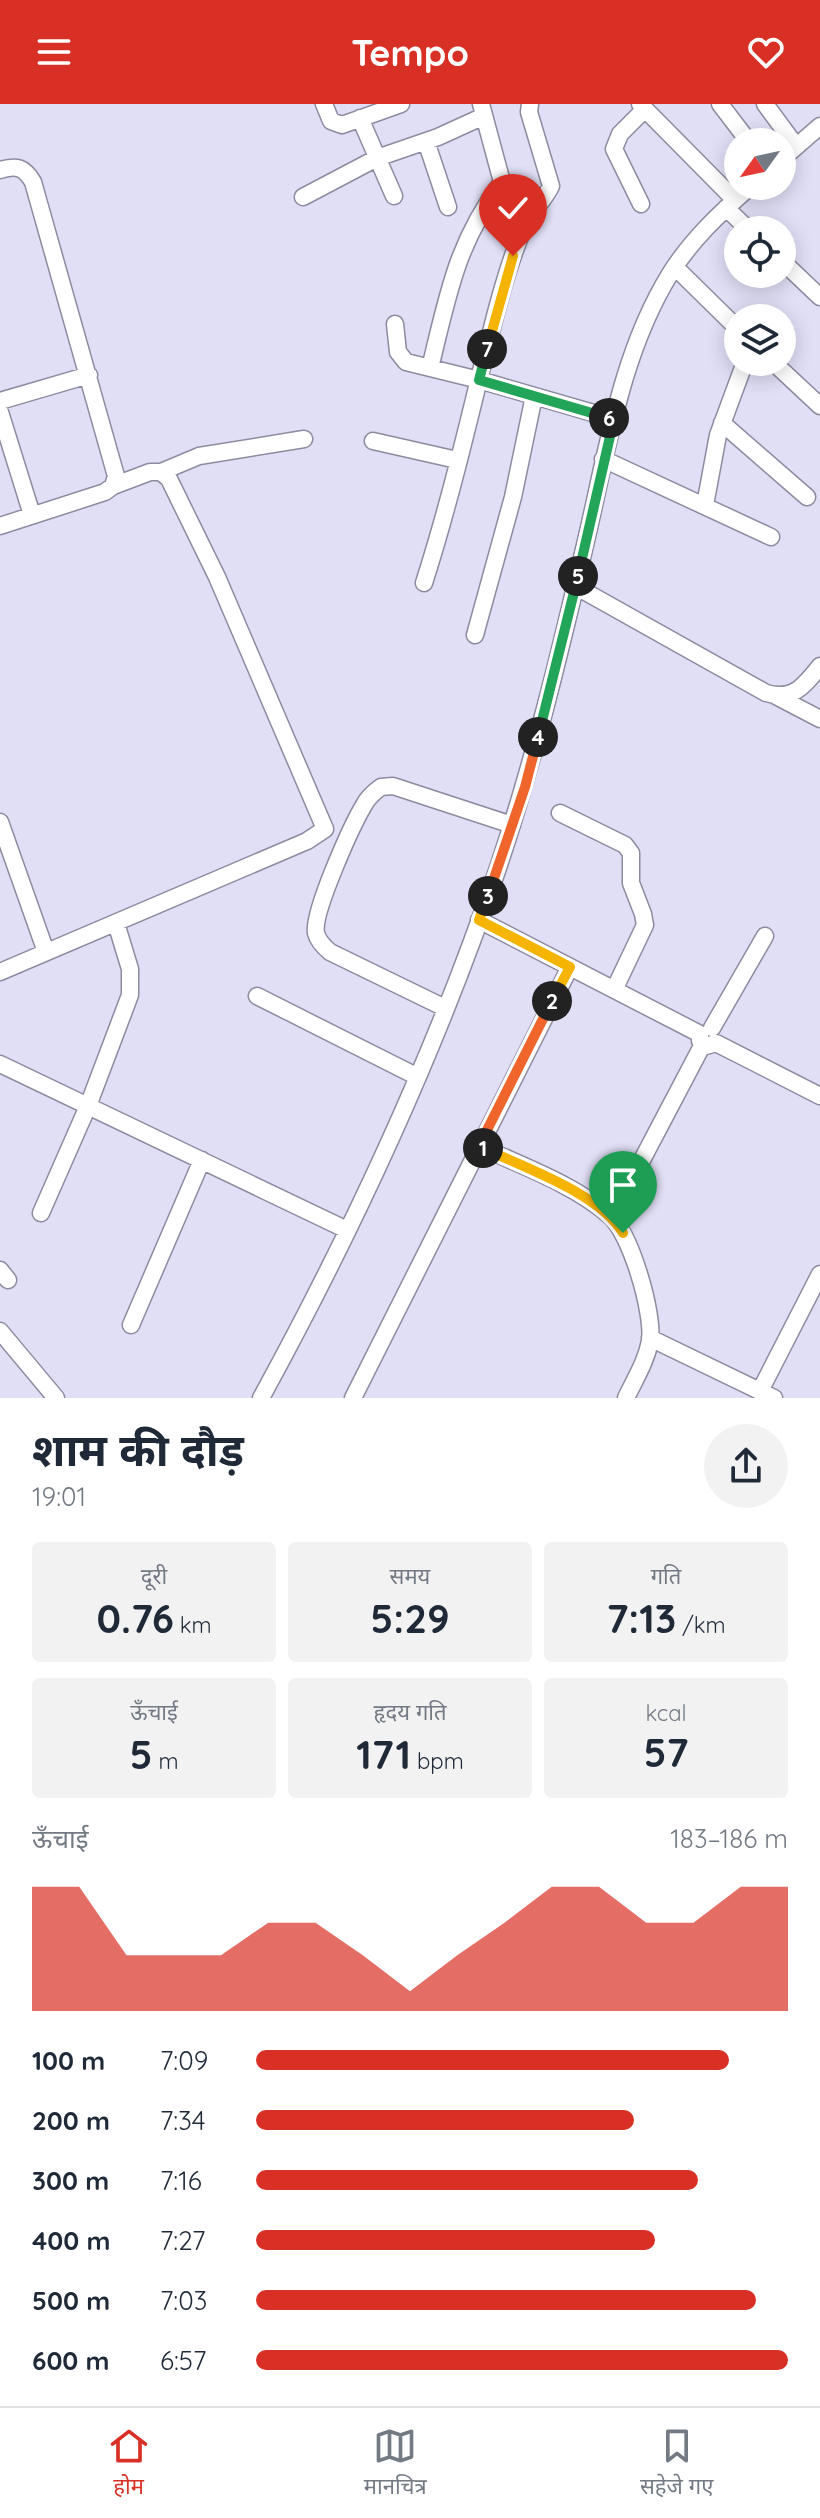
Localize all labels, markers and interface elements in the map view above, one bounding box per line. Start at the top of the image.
icon: menu [32,30,76,74]
text: Tempo [351,30,469,75]
icon: heart [744,30,788,74]
north arrow [724,128,796,200]
map controls [724,128,796,376]
pin [479,174,547,256]
icon: check [491,186,535,230]
button: locate [724,216,796,288]
button: layers [724,304,796,376]
pin: 7 [467,329,507,369]
text: 7 [481,335,493,363]
pin: 6 [589,398,629,438]
text: 6 [603,404,615,432]
pin: 5 [558,556,598,596]
text: 5 [572,562,584,590]
pin: 4 [518,717,558,757]
text: 4 [532,723,544,751]
pin: 3 [468,876,508,916]
text: 3 [482,882,494,910]
pin: 2 [532,981,572,1021]
text: 2 [546,987,558,1015]
pin: 1 [463,1128,503,1168]
text: 1 [479,1134,487,1162]
pin [589,1151,657,1233]
icon: arrive [601,1163,645,1207]
text: शाम की दौड़ [32,1422,244,1477]
button: share [704,1424,788,1508]
text: 19:01 [32,1480,86,1513]
text: दूरी [141,1562,167,1590]
text: समय [390,1562,430,1590]
text: गति [651,1562,681,1590]
text: 0.76 [96,1593,174,1643]
text: 5:29 [370,1593,450,1643]
text: 7:13 [606,1593,676,1643]
text: km [174,1611,212,1639]
text: /km [676,1611,726,1639]
text: ऊँचाई [130,1698,178,1726]
text: हृदय गति [373,1698,447,1726]
text: kcal [645,1699,687,1727]
text: 57 [644,1727,689,1777]
text: 5 [129,1729,152,1779]
text: 171 [356,1729,411,1779]
text: m [152,1747,179,1775]
text: bpm [411,1747,464,1775]
text: ऊँचाई [32,1822,88,1855]
text: 183–186 m [670,1822,788,1855]
text: 100 m [32,2044,105,2077]
text: 7:09 [160,2044,208,2077]
text: 200 m [32,2104,110,2137]
text: 7:34 [160,2104,206,2137]
text: 300 m [32,2164,109,2197]
text: 7:16 [160,2164,202,2197]
text: 400 m [32,2224,110,2257]
text: 7:27 [160,2224,205,2257]
text: 500 m [32,2284,110,2317]
text: 7:03 [160,2284,207,2317]
text: 600 m [32,2344,110,2377]
text: 6:57 [160,2344,206,2377]
tab: होम [107,2424,151,2503]
tab: मानचित्र [364,2424,427,2503]
tab: सहेजे गए [640,2424,713,2503]

